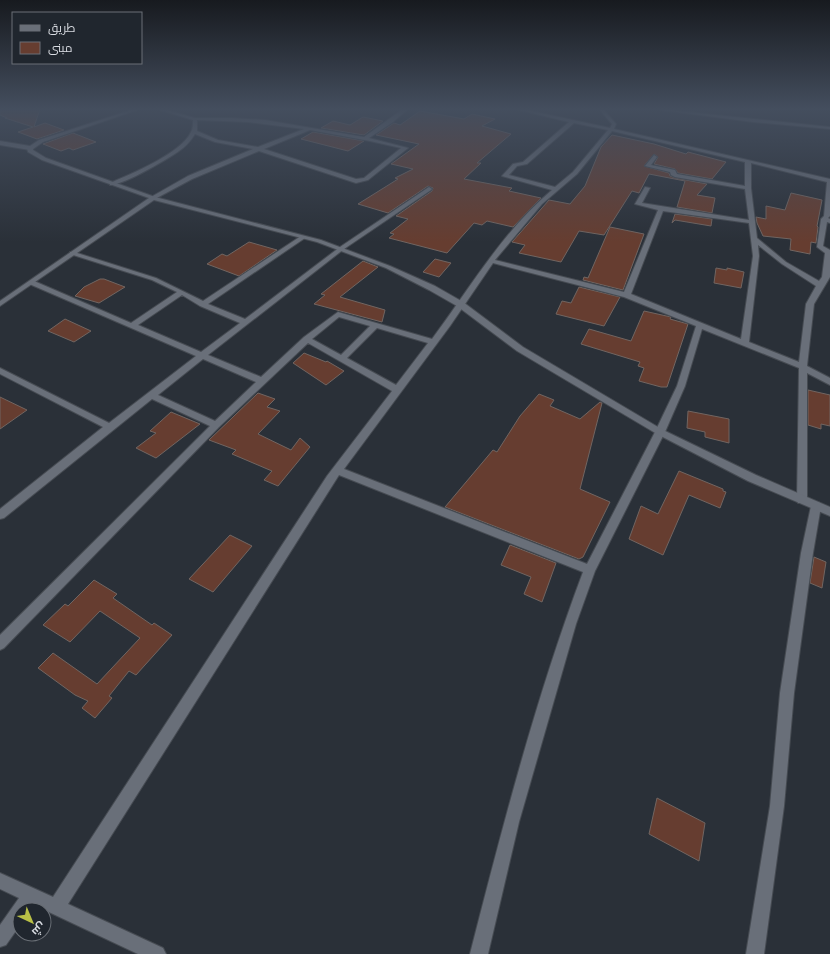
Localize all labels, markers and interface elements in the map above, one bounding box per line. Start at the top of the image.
legend [12,12,142,64]
text: طريق [48,21,76,35]
text: مبنى [48,41,73,55]
north arrow [12,902,52,942]
text: ش [29,919,48,938]

